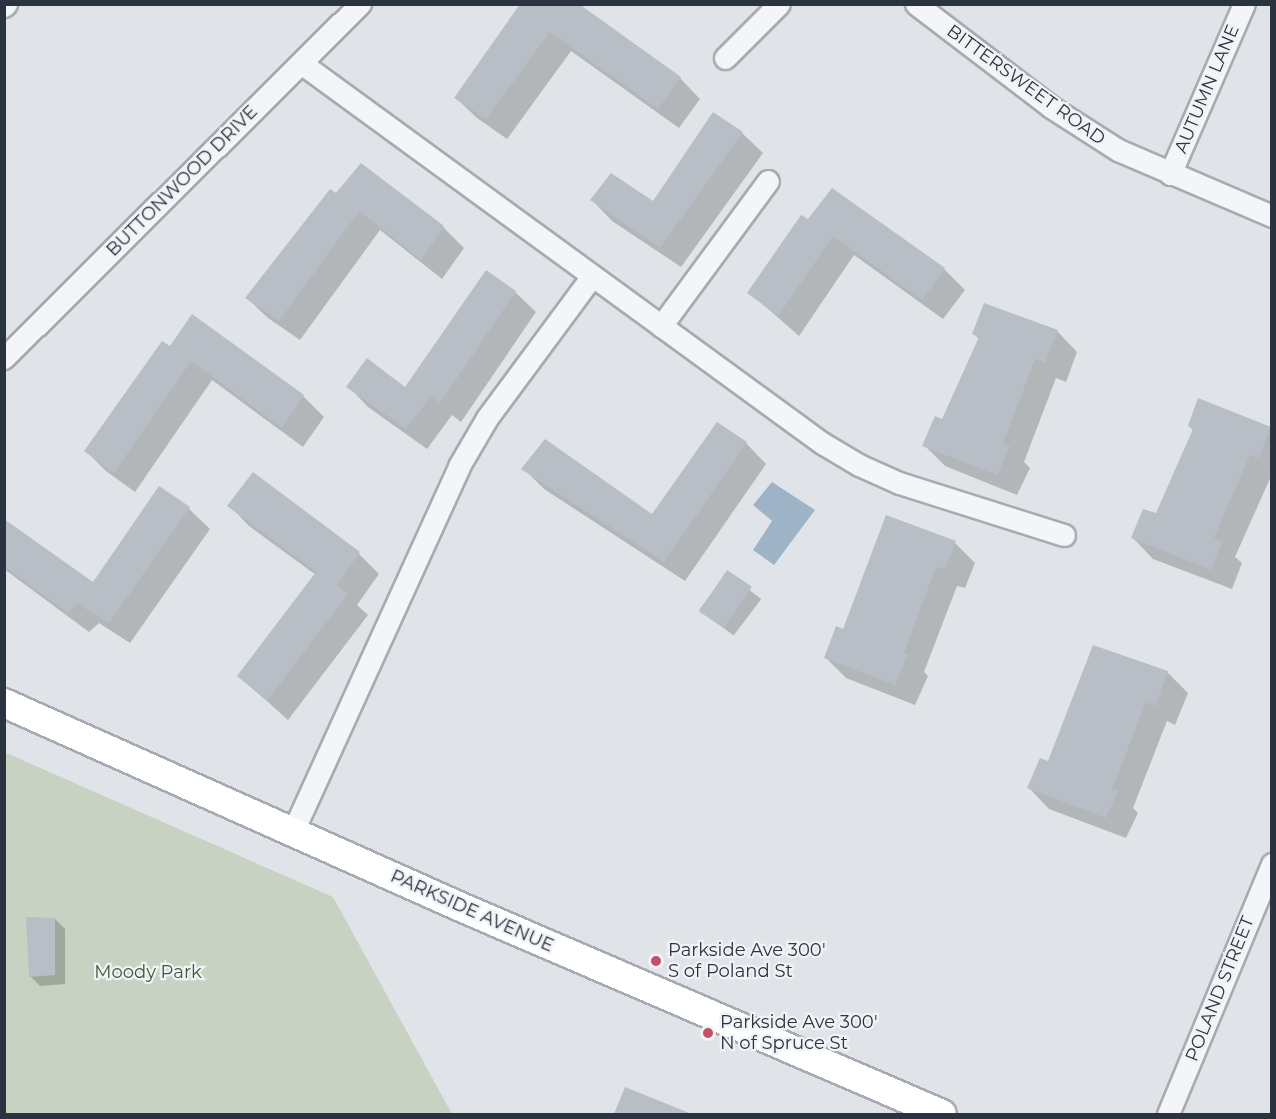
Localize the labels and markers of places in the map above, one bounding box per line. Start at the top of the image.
place label: Parkside Ave 300' S of Poland St [668,940,826,982]
marker: Parkside Ave 300' S of Poland St [649,954,663,968]
place label: Parkside Ave 300' N of Spruce St [720,1012,878,1054]
marker: Parkside Ave 300' N of Spruce St [701,1026,715,1040]

